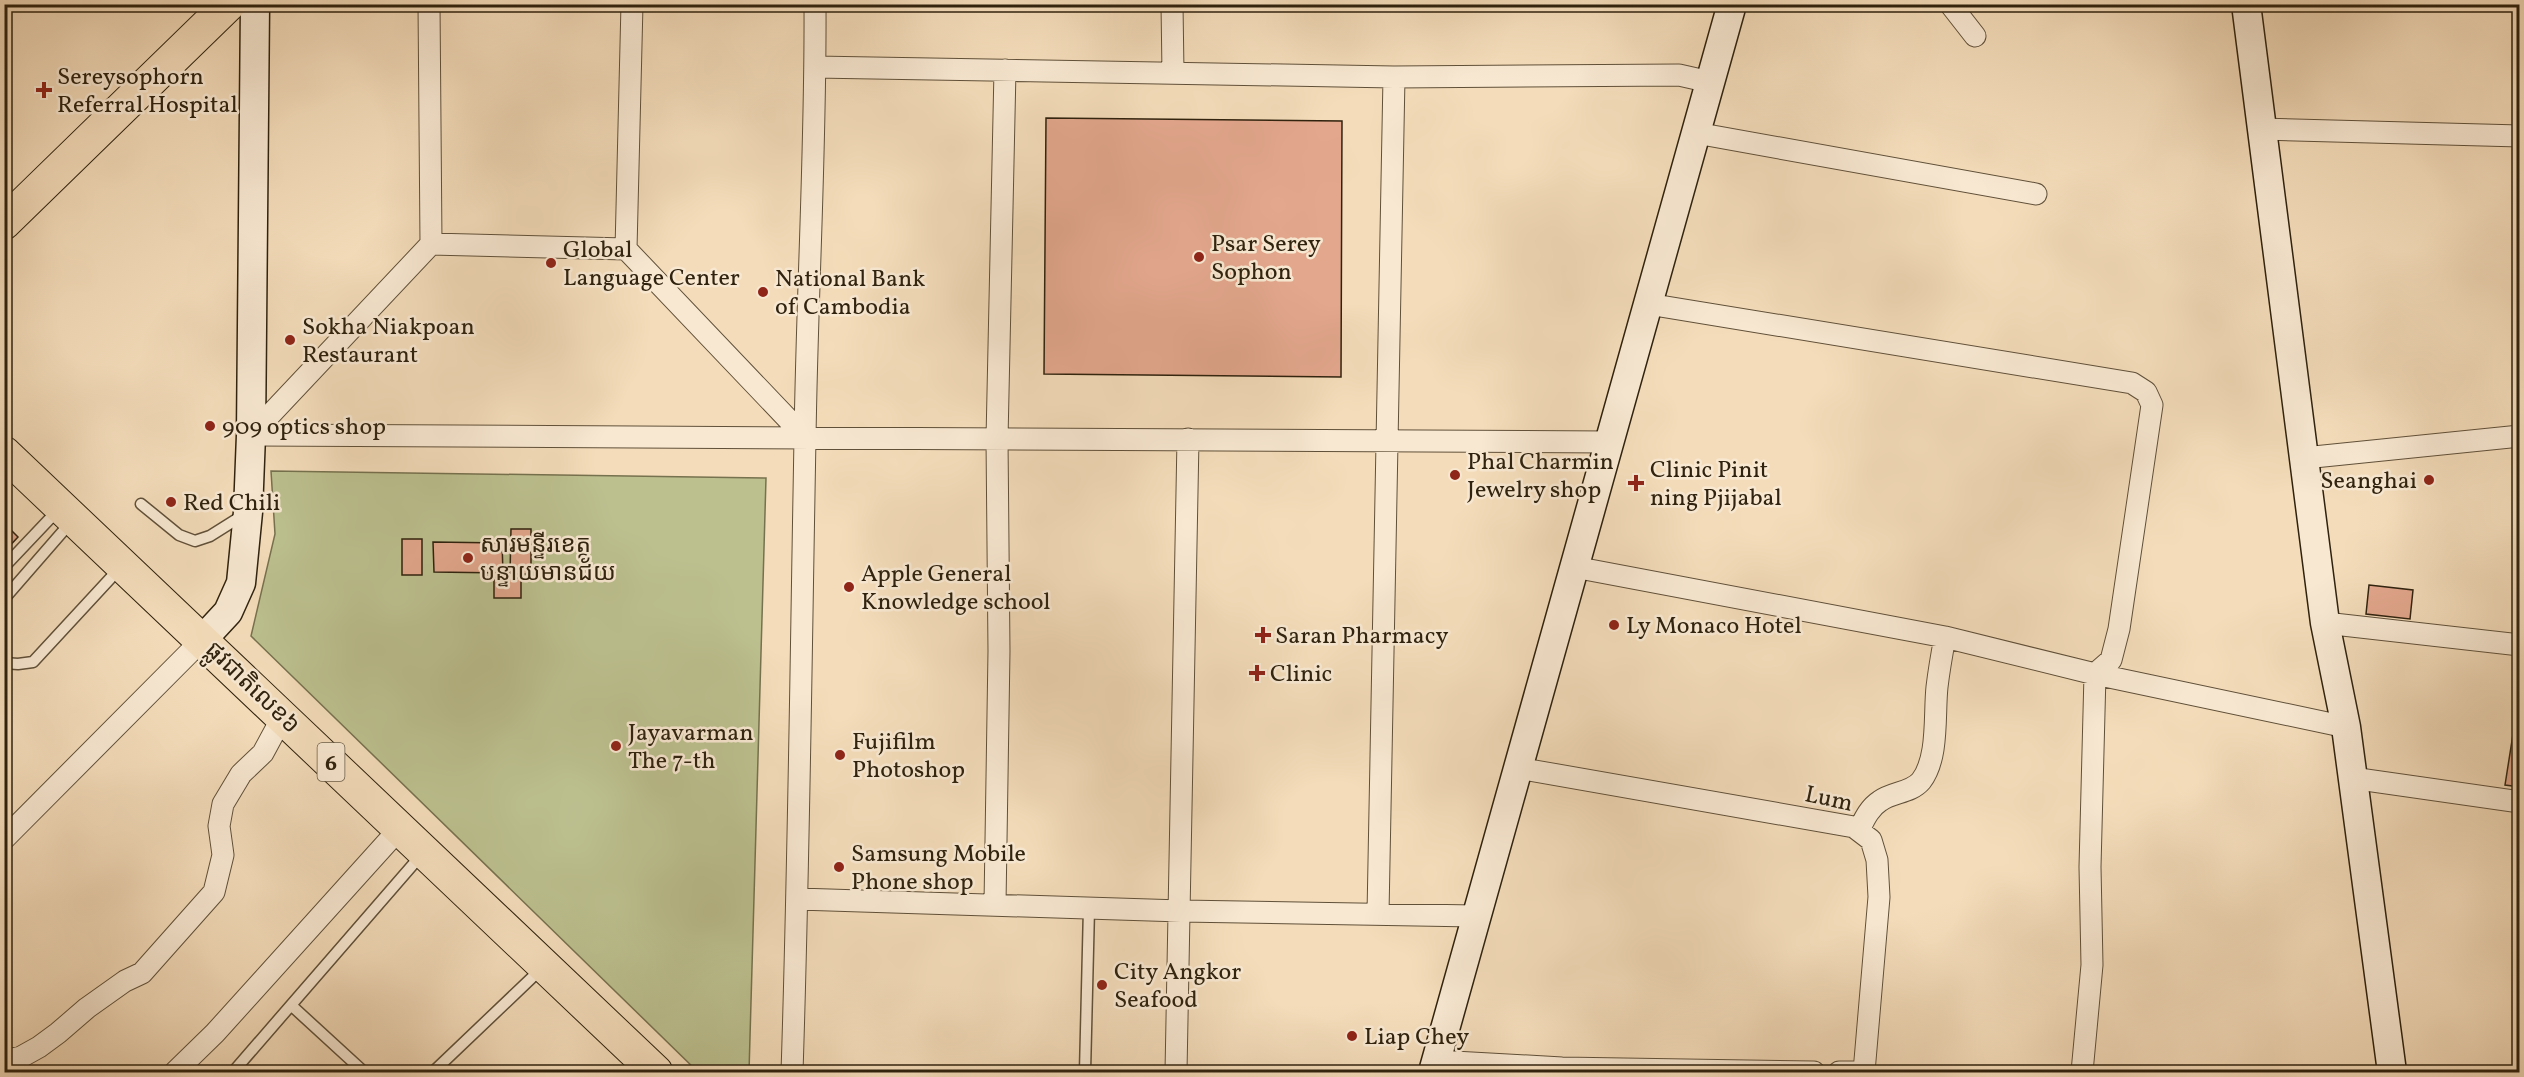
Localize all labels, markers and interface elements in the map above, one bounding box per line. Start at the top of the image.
place label: Sereysophorn Referral Hospital [57,61,238,123]
marker: Sereysophorn Referral Hospital [35,81,53,99]
place label: Psar Serey Sophon [1211,228,1321,290]
place label: Global Language Center [563,234,740,296]
marker: Psar Serey Sophon [1192,250,1206,264]
marker: Global Language Center [544,256,558,270]
place label: National Bank of Cambodia [775,263,925,325]
marker: National Bank of Cambodia [756,285,770,299]
place label: Sokha Niakpoan Restaurant [302,311,475,373]
marker: Sokha Niakpoan Restaurant [283,333,297,347]
place label: 909 optics shop [222,411,386,445]
marker: 909 optics shop [203,419,217,433]
place label: Phal Charmin Jewelry shop [1467,446,1614,508]
place label: Clinic Pinit ning Pjijabal [1650,454,1782,516]
place label: Seanghai [2320,465,2417,499]
marker: Phal Charmin Jewelry shop [1448,468,1462,482]
marker: Seanghai [2422,473,2436,487]
marker: Clinic Pinit ning Pjijabal [1627,474,1645,492]
place label: Red Chili [183,487,280,521]
marker: Red Chili [164,495,178,509]
place label: សារមន្ទីរខេត្ត បន្ទាយមានជ័យ [480,529,616,591]
marker: សារមន្ទីរខេត្ត បន្ទាយមានជ័យ [461,551,475,565]
place label: Apple General Knowledge school [861,558,1050,620]
marker: Apple General Knowledge school [842,580,856,594]
place label: Ly Monaco Hotel [1626,610,1802,644]
marker: Ly Monaco Hotel [1607,618,1621,632]
place label: Saran Pharmacy [1275,620,1449,654]
marker: Saran Pharmacy [1256,628,1270,642]
street label: ផ្លូវជាតិលេខ៦ [194,634,307,745]
place label: Clinic [1270,658,1332,692]
marker: Clinic [1248,664,1266,682]
place label: Jayavarman The 7-th [628,717,754,779]
place label: Fujifilm Photoshop [852,726,965,788]
marker: Jayavarman The 7-th [609,739,623,753]
road number: 6 [318,743,344,781]
marker: Fujifilm Photoshop [833,748,847,762]
street label: Lum [1801,778,1856,822]
place label: Samsung Mobile Phone shop [851,838,1026,900]
marker: Samsung Mobile Phone shop [832,860,846,874]
place label: City Angkor Seafood [1114,956,1241,1018]
marker: City Angkor Seafood [1095,978,1109,992]
place label: Liap Chey [1364,1021,1469,1055]
marker: Liap Chey [1345,1029,1359,1043]

